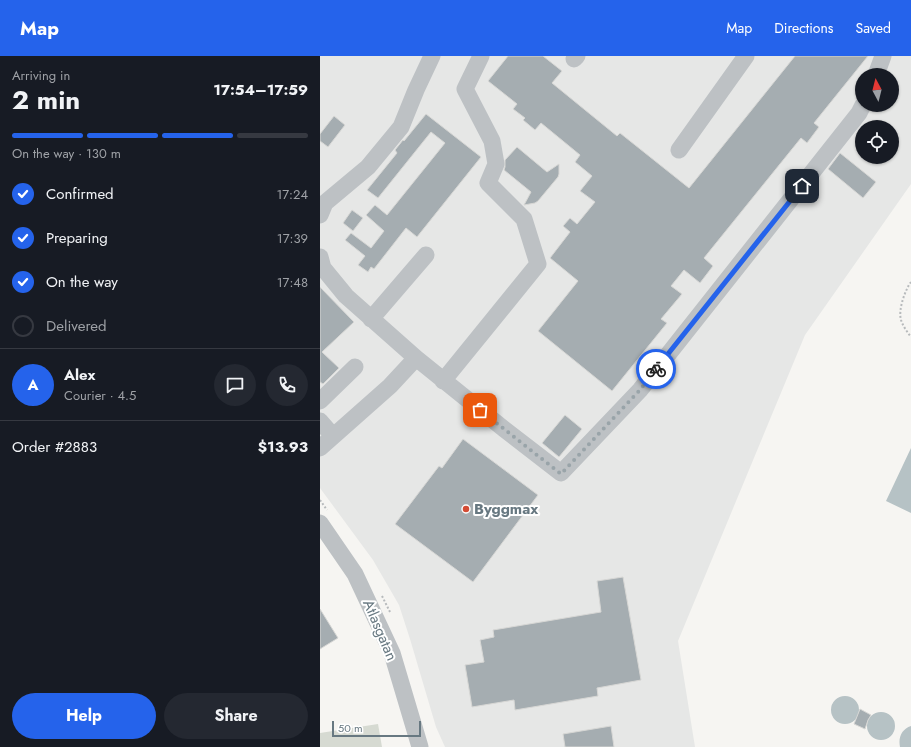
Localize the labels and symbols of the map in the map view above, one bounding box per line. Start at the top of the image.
north arrow [855,68,899,112]
pin [785,169,819,203]
courier [636,349,676,389]
pin [463,393,497,427]
place label: Byggmax [474,498,538,520]
marker: Byggmax [461,504,471,514]
street label: Atlasgatan [357,596,403,664]
scale bar [332,719,421,738]

